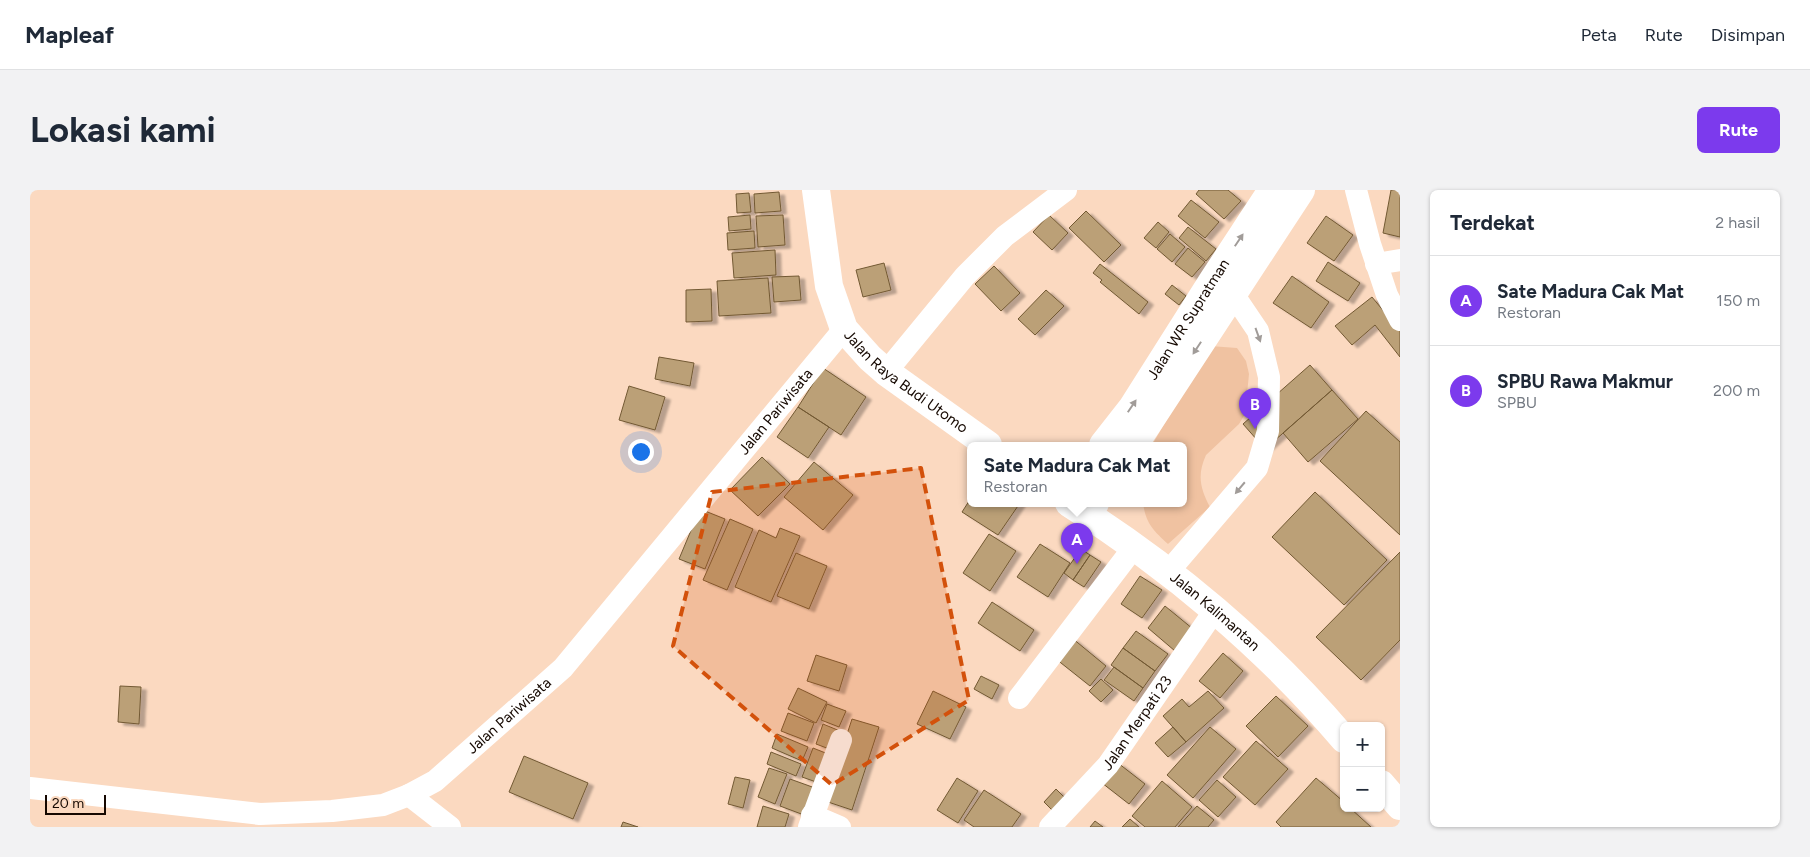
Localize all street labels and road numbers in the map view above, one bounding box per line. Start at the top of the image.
street label: Jalan WR Supratman [1143,256,1233,383]
street label: Jalan Raya Budi Utomo [840,326,972,437]
street label: Jalan Pariwisata [735,365,816,458]
street label: Jalan Kalimantan [1167,568,1264,655]
street label: Jalan Merpati 23 [1099,672,1176,774]
street label: Jalan Pariwisata [463,674,555,758]

